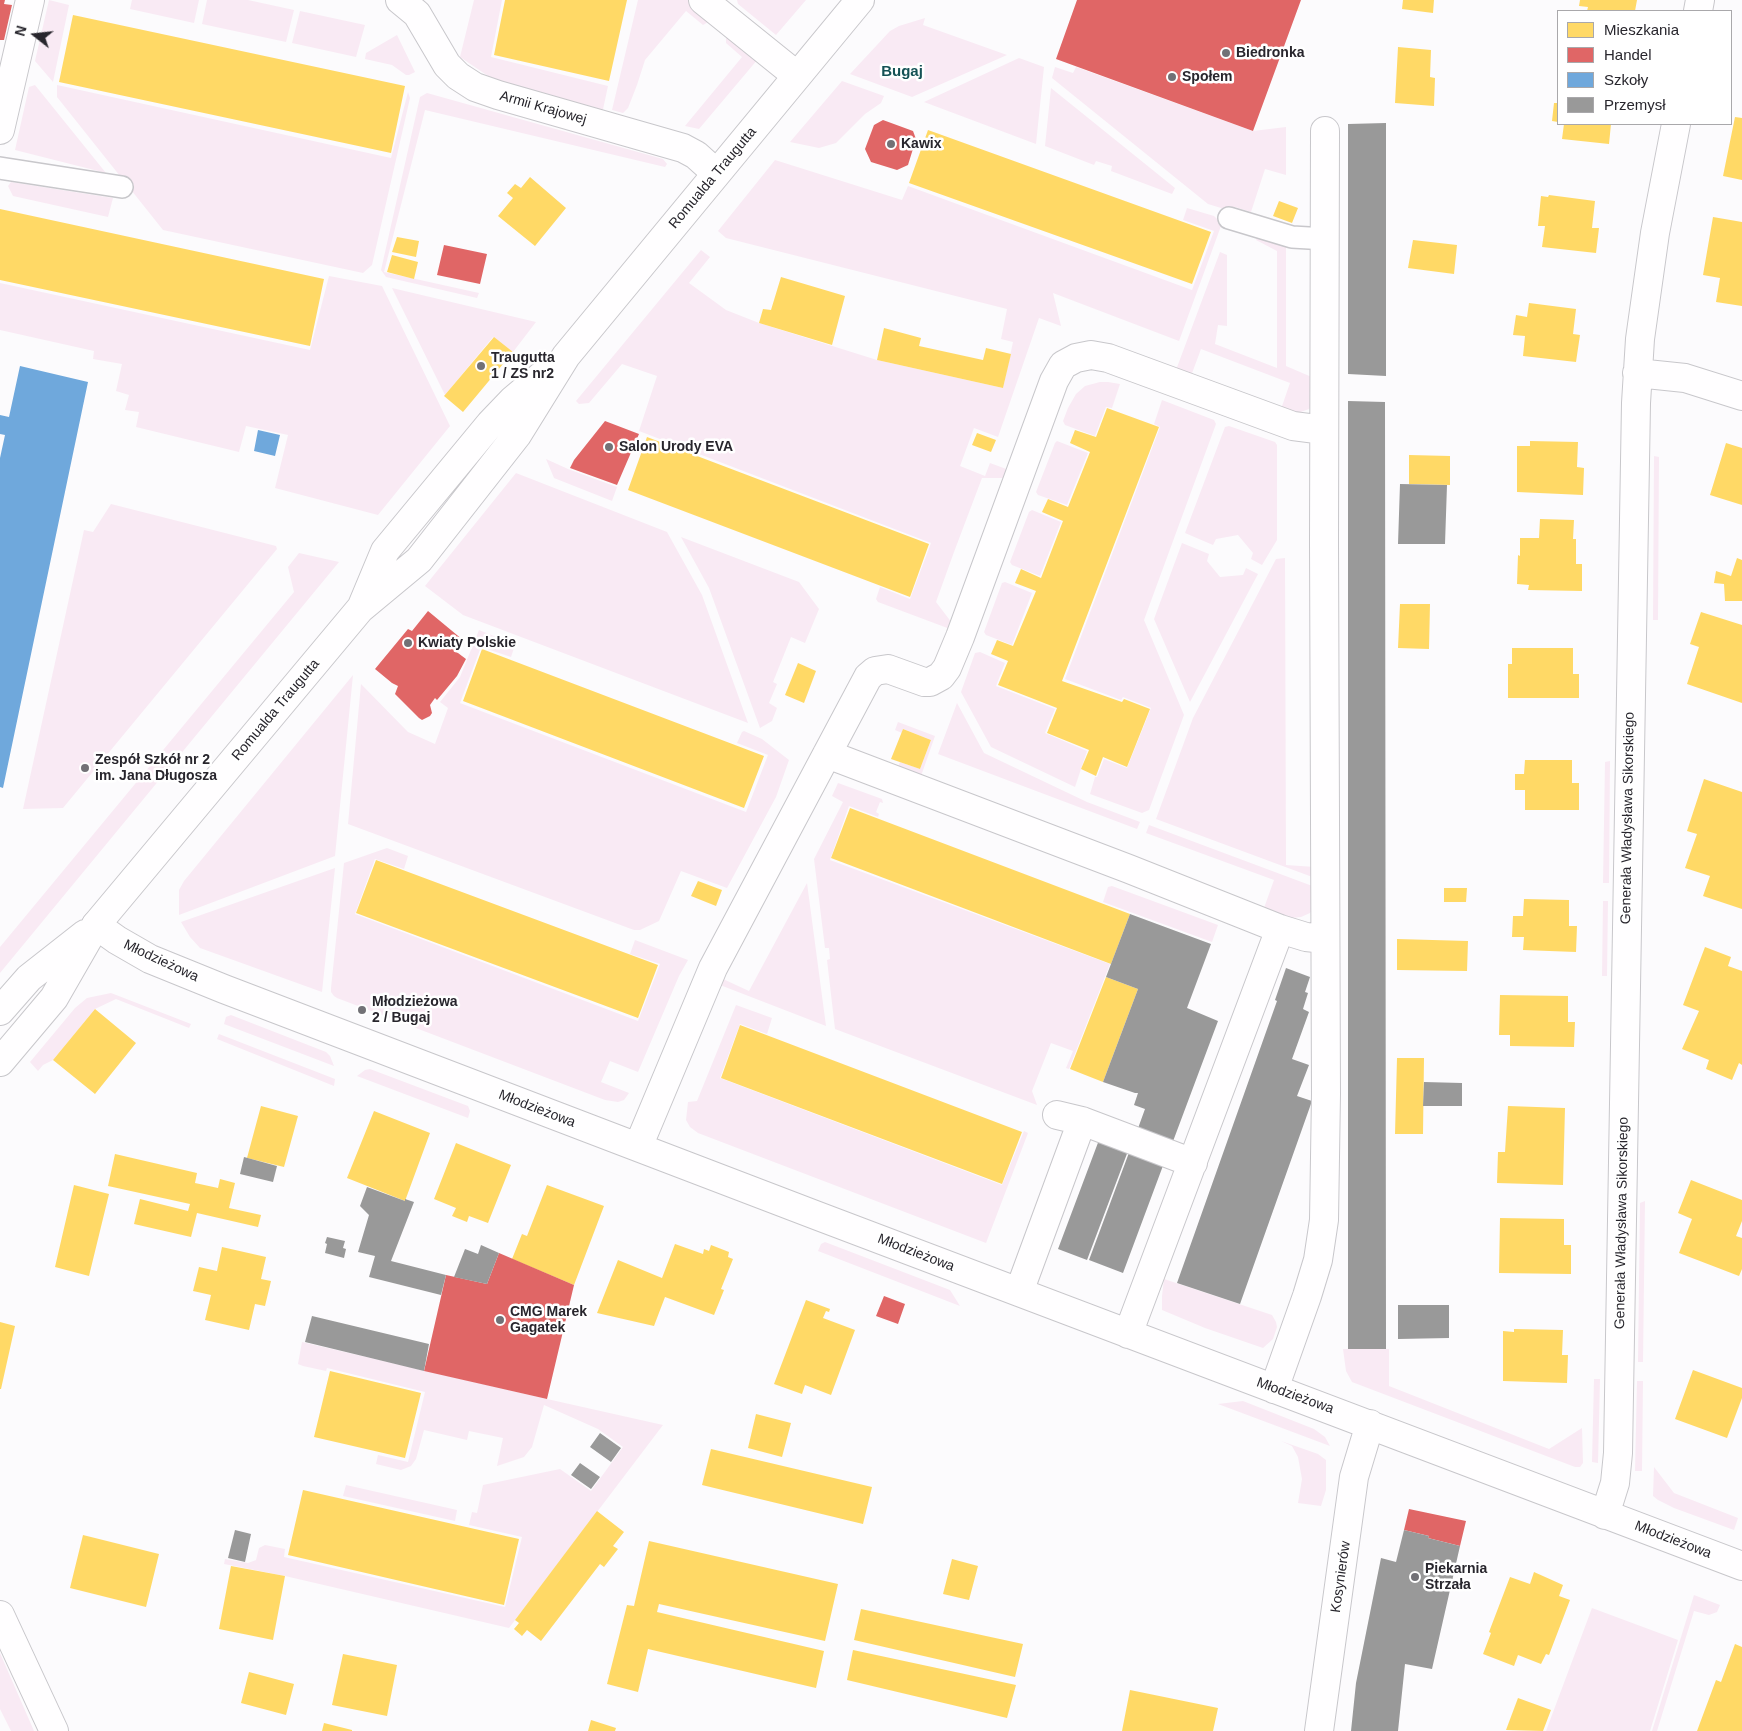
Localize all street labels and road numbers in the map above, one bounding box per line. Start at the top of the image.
street label: Armii Krajowej [498,88,588,128]
street label: Romualda Traugutta [666,124,760,232]
street label: Romualda Traugutta [229,656,323,764]
street label: Generała Władysława Sikorskiego [1618,712,1638,924]
street label: Młodzieżowa [121,936,201,986]
street label: Młodzieżowa [496,1087,578,1131]
street label: Generała Władysława Sikorskiego [1612,1117,1632,1329]
street label: Młodzieżowa [875,1231,957,1275]
street label: Młodzieżowa [1254,1374,1336,1418]
street label: Młodzieżowa [1632,1518,1714,1562]
street label: Kosynierów [1328,1540,1354,1614]

